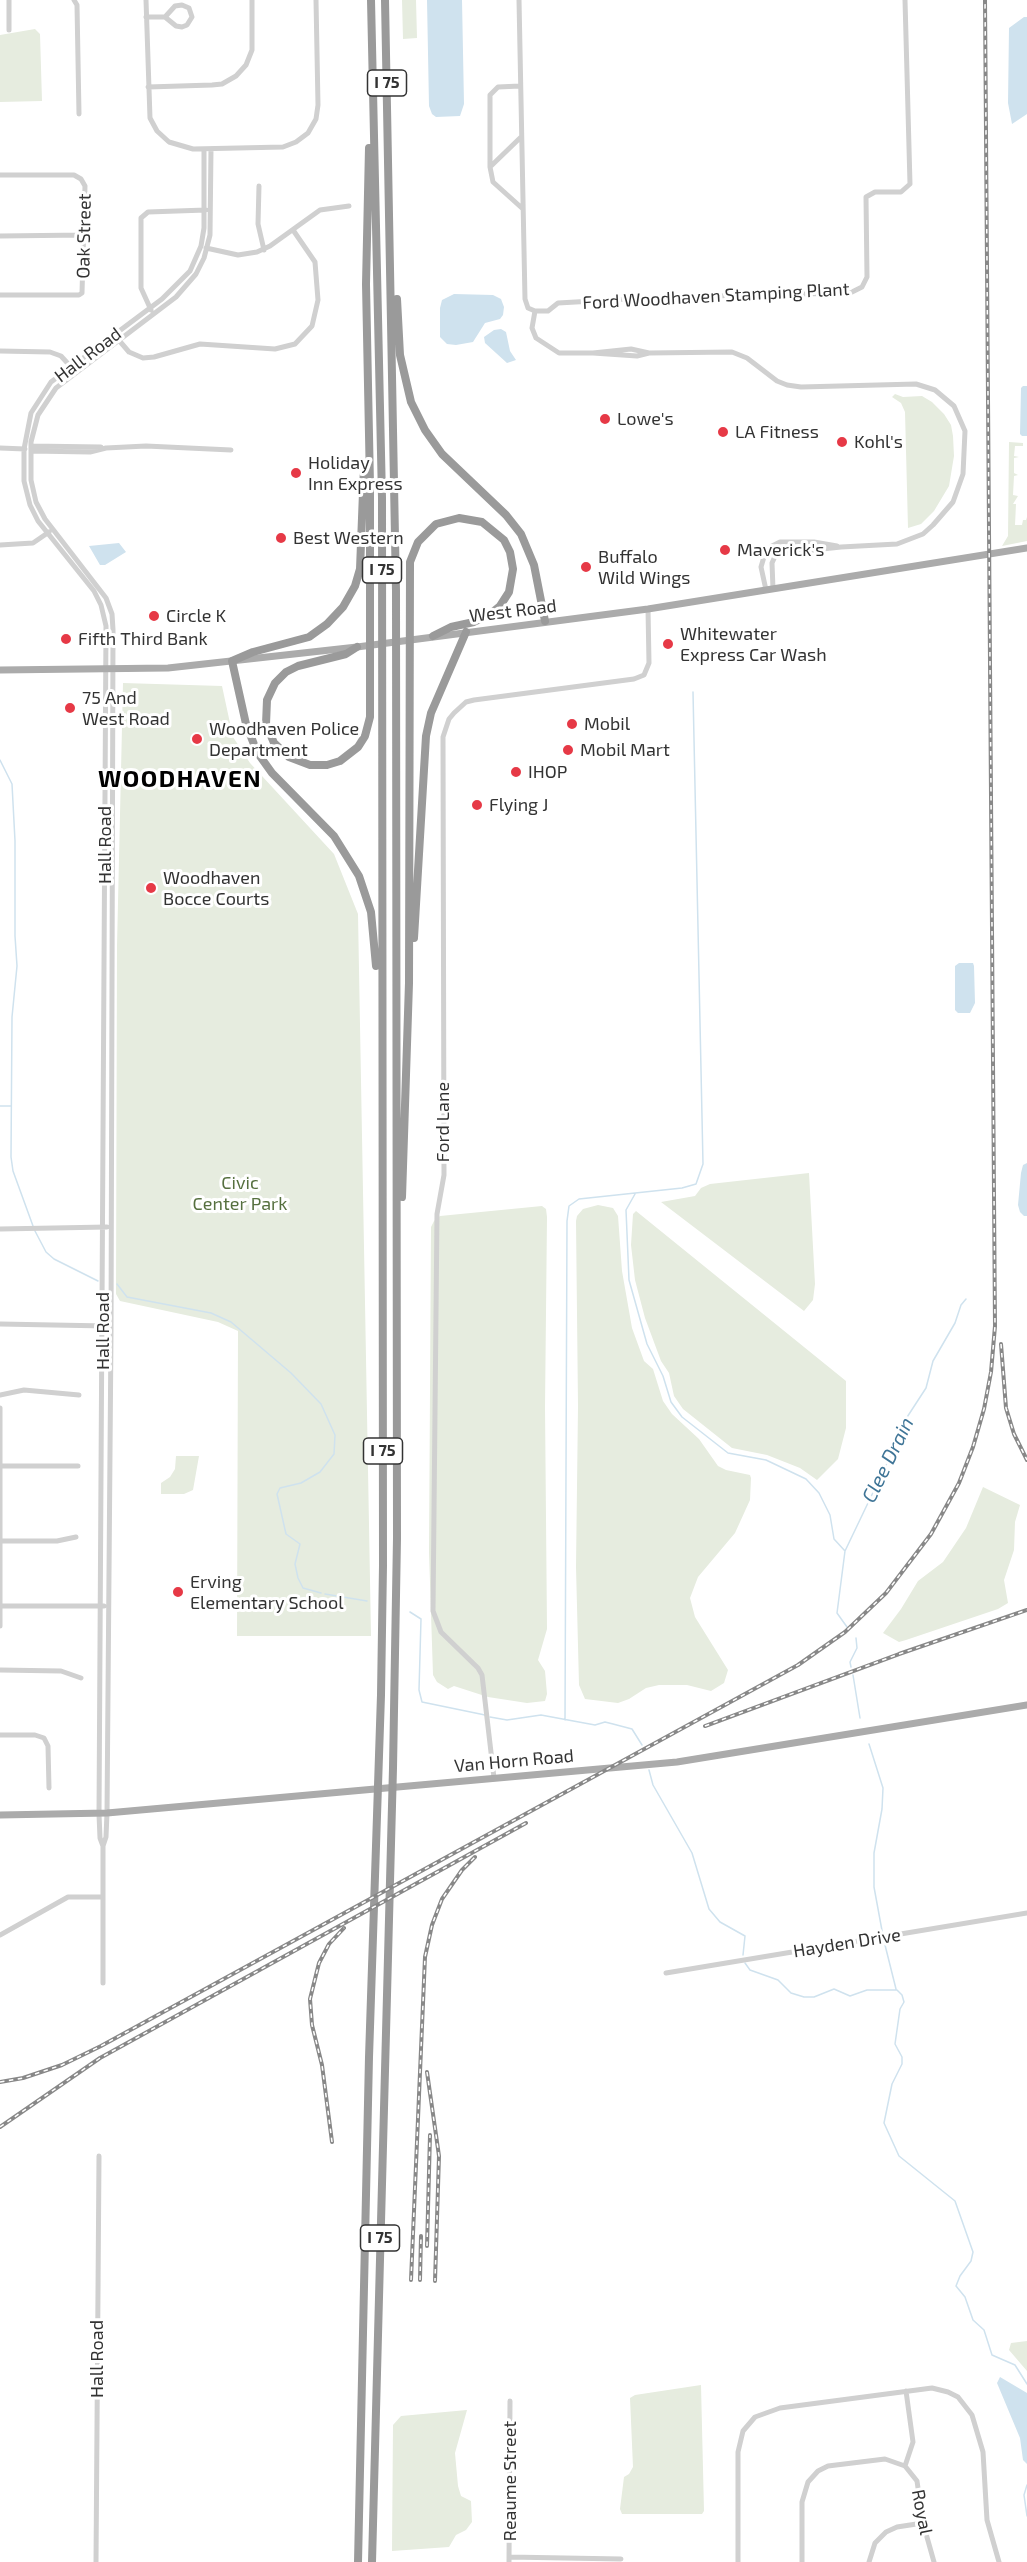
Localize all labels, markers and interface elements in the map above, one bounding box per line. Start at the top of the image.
road number: I 75 [368,70,406,96]
street label: Oak Street [72,193,96,279]
street label: Ford Woodhaven Stamping Plant [582,278,850,314]
street label: Hall Road [50,323,126,387]
place label: Lowe's [617,408,674,430]
marker: Lowe's [598,412,612,426]
place label: LA Fitness [735,421,819,443]
marker: LA Fitness [716,425,730,439]
place label: Kohl's [854,431,903,453]
marker: Kohl's [835,435,849,449]
place label: Holiday Inn Express [308,452,403,494]
marker: Holiday Inn Express [289,466,303,480]
place label: Best Western [293,527,404,549]
marker: Best Western [274,531,288,545]
place label: Maverick's [737,539,824,561]
marker: Maverick's [718,543,732,557]
place label: Buffalo Wild Wings [598,546,690,588]
road number: I 75 [362,557,401,583]
marker: Buffalo Wild Wings [579,560,593,574]
street label: West Road [468,595,558,627]
place label: Circle K [166,605,226,627]
marker: Circle K [147,609,161,623]
place label: Whitewater Express Car Wash [680,623,827,666]
place label: Fifth Third Bank [78,628,208,650]
marker: Fifth Third Bank [59,632,73,646]
marker: Whitewater Express Car Wash [661,637,675,651]
place label: 75 And West Road [82,687,170,730]
marker: 75 And West Road [63,701,77,715]
place label: Mobil [584,713,630,735]
marker: Mobil [565,717,579,731]
place label: Woodhaven Police Department [209,718,359,760]
marker: Woodhaven Police Department [190,732,204,746]
place label: Mobil Mart [580,739,670,761]
marker: Mobil Mart [561,743,575,757]
place label: IHOP [528,761,567,783]
district label: WOODHAVEN [98,765,262,793]
marker: IHOP [509,765,523,779]
place label: Flying J [489,794,548,816]
marker: Flying J [470,798,484,812]
street label: Hall Road [94,806,116,884]
place label: Woodhaven Bocce Courts [163,867,269,910]
marker: Woodhaven Bocce Courts [144,881,158,895]
street label: Ford Lane [432,1082,454,1162]
park label: Civic Center Park [193,1172,287,1214]
street label: Hall Road [92,1292,114,1370]
water label: Clee Drain [857,1413,919,1507]
road number: I 75 [364,1438,403,1464]
place label: Erving Elementary School [190,1571,344,1614]
marker: Erving Elementary School [171,1585,185,1599]
street label: Van Horn Road [453,1745,575,1777]
street label: Hayden Drive [792,1924,902,1962]
road number: I 75 [360,2225,400,2251]
street label: Hall Road [86,2320,108,2398]
street label: Reaume Street [499,2421,521,2541]
street label: Royal [907,2487,937,2537]

